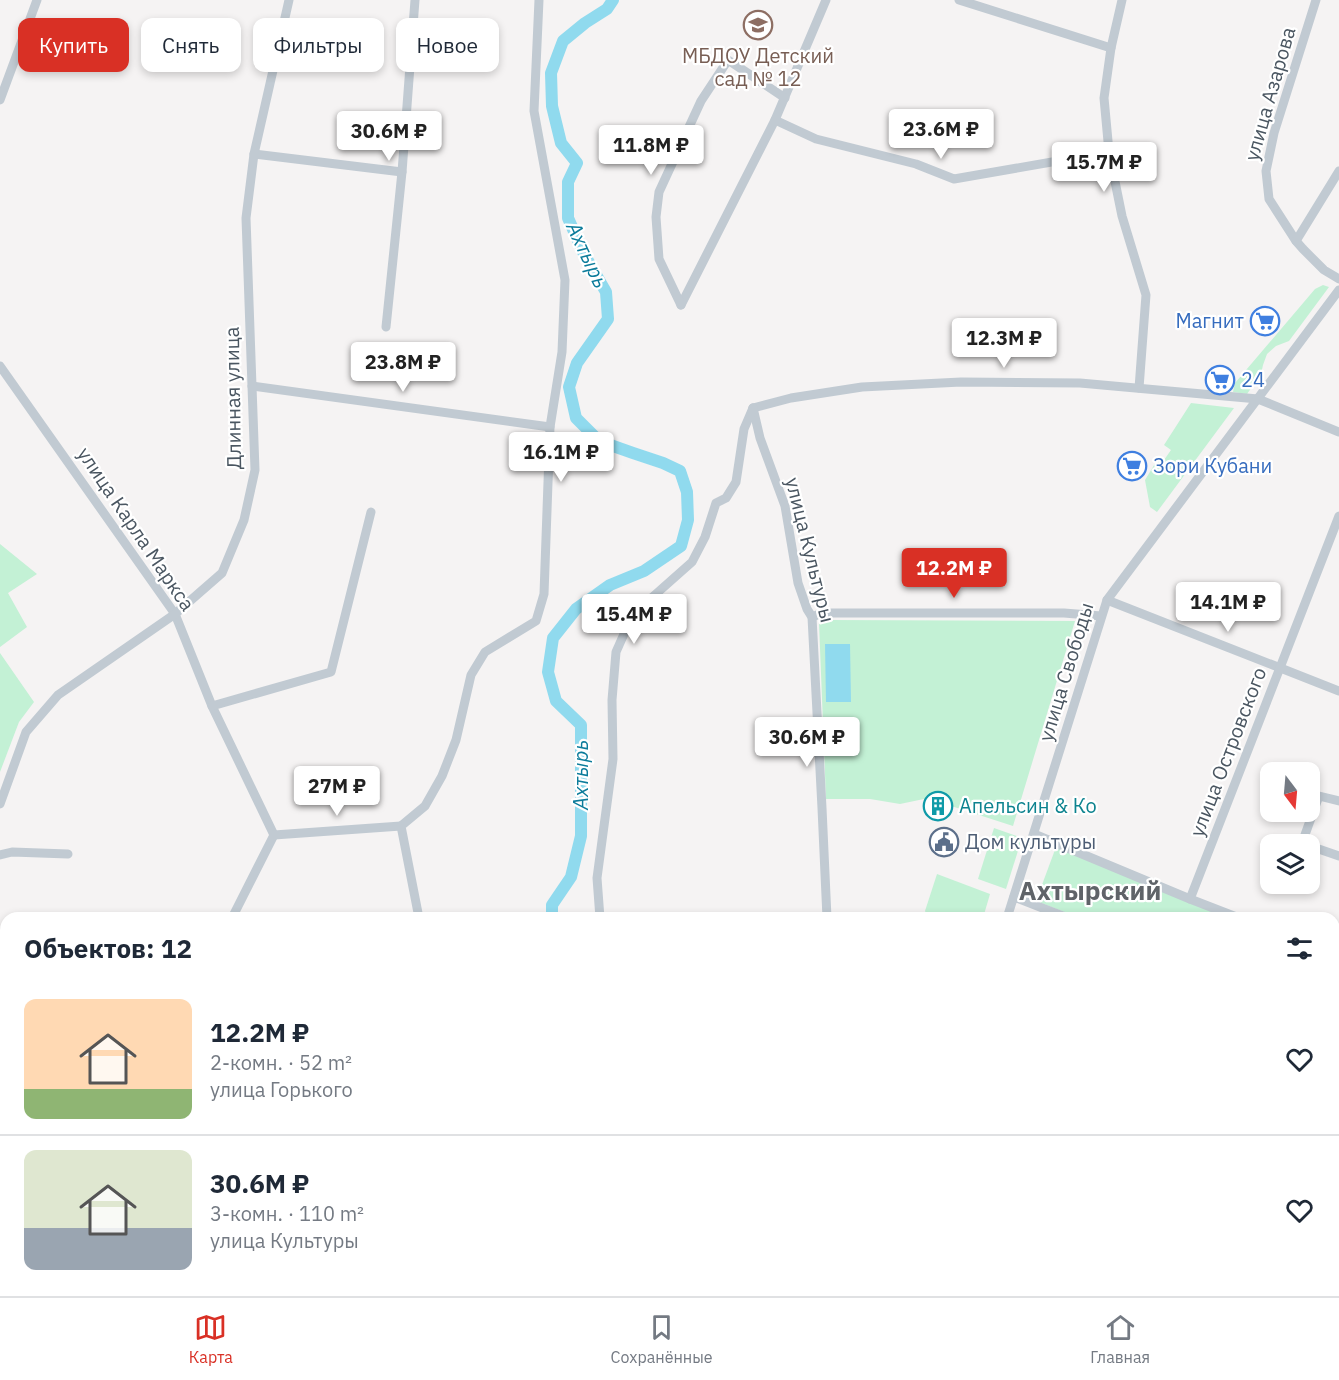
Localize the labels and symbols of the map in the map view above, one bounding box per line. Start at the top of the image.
school or university icon: МБДОУ Детский сад № 12 [742,9,774,41]
street label: улица Азарова [1238,23,1302,164]
place label: МБДОУ Детский сад № 12 [682,42,834,92]
pin: 23.6M ₽ [886,109,996,160]
pin: 30.6M ₽ [334,111,444,162]
pin: 11.8M ₽ [596,125,706,176]
pin: 15.7M ₽ [1049,142,1159,193]
water label: Ахтырь [560,216,615,292]
supermarket icon: Магнит [1249,305,1281,337]
place label: Магнит [1175,307,1245,334]
pin: 12.3M ₽ [949,318,1059,369]
street label: Длинная улица [218,326,247,470]
pin: 23.8M ₽ [348,342,458,393]
supermarket icon: 24 [1204,364,1236,396]
place label: 24 [1241,366,1265,393]
pin: 16.1M ₽ [506,432,616,483]
street label: улица Карла Маркса [72,442,202,616]
supermarket icon: Зори Кубани [1116,450,1148,482]
place label: Зори Кубани [1153,452,1272,479]
street label: улица Культуры [779,474,842,625]
pin: 12.2M ₽ [899,548,1009,599]
pin: 14.1M ₽ [1173,582,1283,633]
pin: 15.4M ₽ [579,594,689,645]
street label: улица Свободы [1032,599,1099,745]
street label: улица Островского [1183,663,1272,840]
pin: 30.6M ₽ [752,717,862,768]
water label: Ахтырь [566,740,594,811]
north arrow [1260,762,1320,822]
pin: 27M ₽ [295,766,379,817]
building icon: Апельсин & Ко [922,790,954,822]
place label: Апельсин & Ко [959,792,1097,819]
public building icon: Дом культуры [928,826,960,858]
place label: Дом культуры [965,828,1096,855]
district label: Ахтырский [1019,873,1161,907]

